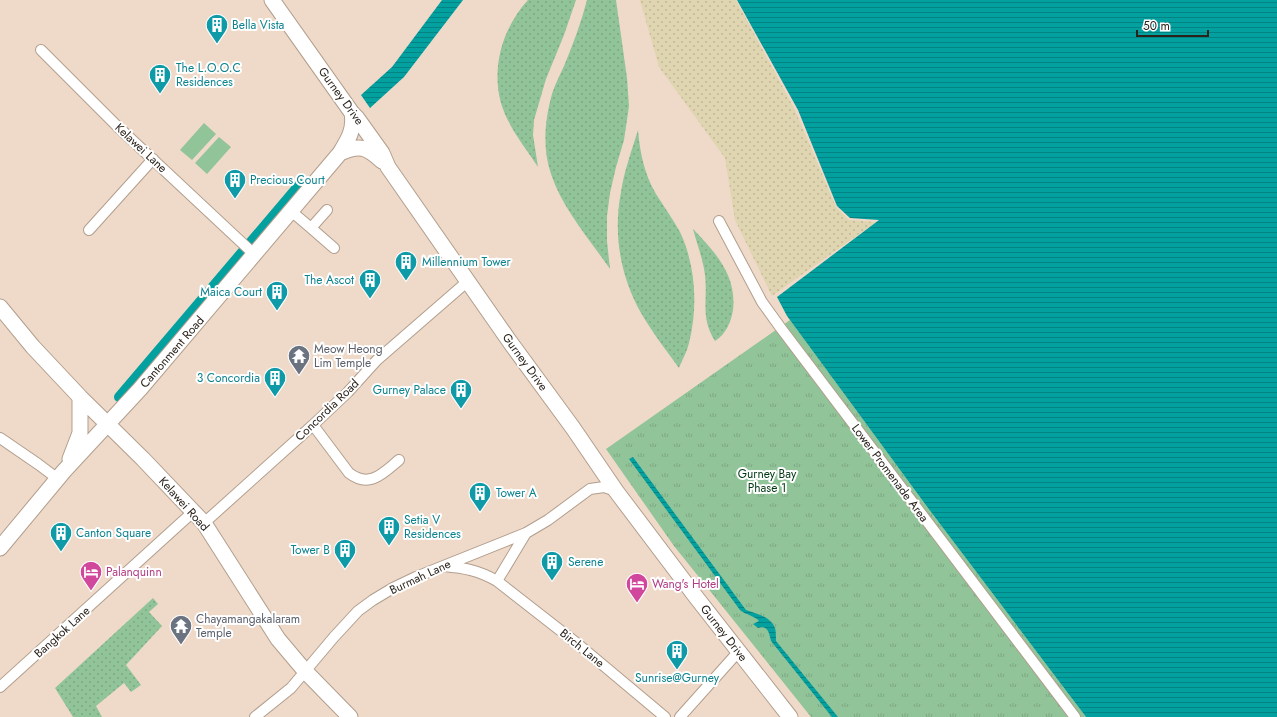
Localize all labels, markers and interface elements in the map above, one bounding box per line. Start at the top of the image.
building icon: Bella Vista [204,12,230,45]
scale bar [1137,12,1208,38]
place label: Bella Vista [232,16,285,34]
text: 50 m [1143,17,1170,35]
place label: The L.O.O.C Residences [176,59,241,91]
building icon: The L.O.O.C Residences [147,62,173,95]
street label: Gurney Drive [314,63,368,129]
street label: Kelawei Lane [111,119,171,177]
building icon: Precious Court [222,167,248,200]
place label: Precious Court [250,171,325,189]
building icon: Millennium Tower [393,249,419,282]
place label: Millennium Tower [422,253,511,271]
building icon: The Ascot [357,267,383,300]
place label: The Ascot [304,271,354,289]
building icon: Maica Court [264,279,290,312]
place label: Maica Court [200,283,262,301]
street label: Cantonment Road [136,312,208,392]
street label: Gurney Drive [498,329,552,395]
place label: Meow Heong Lim Temple [314,340,383,372]
temple icon: Meow Heong Lim Temple [286,343,312,376]
building icon: 3 Concordia [262,365,288,398]
place label: 3 Concordia [197,369,260,387]
street label: Concordia Road [291,375,363,445]
building icon: Gurney Palace [448,377,474,410]
place label: Gurney Palace [373,381,446,399]
street label: Lower Promenade Area [847,420,933,526]
park label: Gurney Bay Phase 1 [738,465,797,497]
street label: Kelawei Road [155,473,213,535]
building icon: Tower A [467,480,493,513]
place label: Tower A [496,484,537,502]
place label: Setia V Residences [404,511,461,543]
building icon: Setia V Residences [376,514,402,547]
building icon: Canton Square [48,520,74,553]
place label: Canton Square [76,524,151,542]
building icon: Tower B [332,537,358,570]
place label: Tower B [291,541,330,559]
building icon: Serene [539,549,565,582]
place label: Serene [568,553,603,571]
street label: Burmah Lane [386,555,454,599]
hotel icon: Palanquinn [78,559,104,592]
place label: Palanquinn [106,563,162,581]
hotel icon: Wang's Hotel [624,571,650,604]
place label: Wang's Hotel [652,575,719,593]
street label: Gurney Drive [696,601,752,665]
street label: Bangkok Lane [30,602,94,662]
place label: Chayamangakalaram Temple [196,610,300,642]
temple icon: Chayamangakalaram Temple [168,613,194,646]
street label: Birch Lane [556,624,608,672]
building icon: Sunrise@Gurney [664,638,690,671]
place label: Sunrise@Gurney [635,669,720,687]

